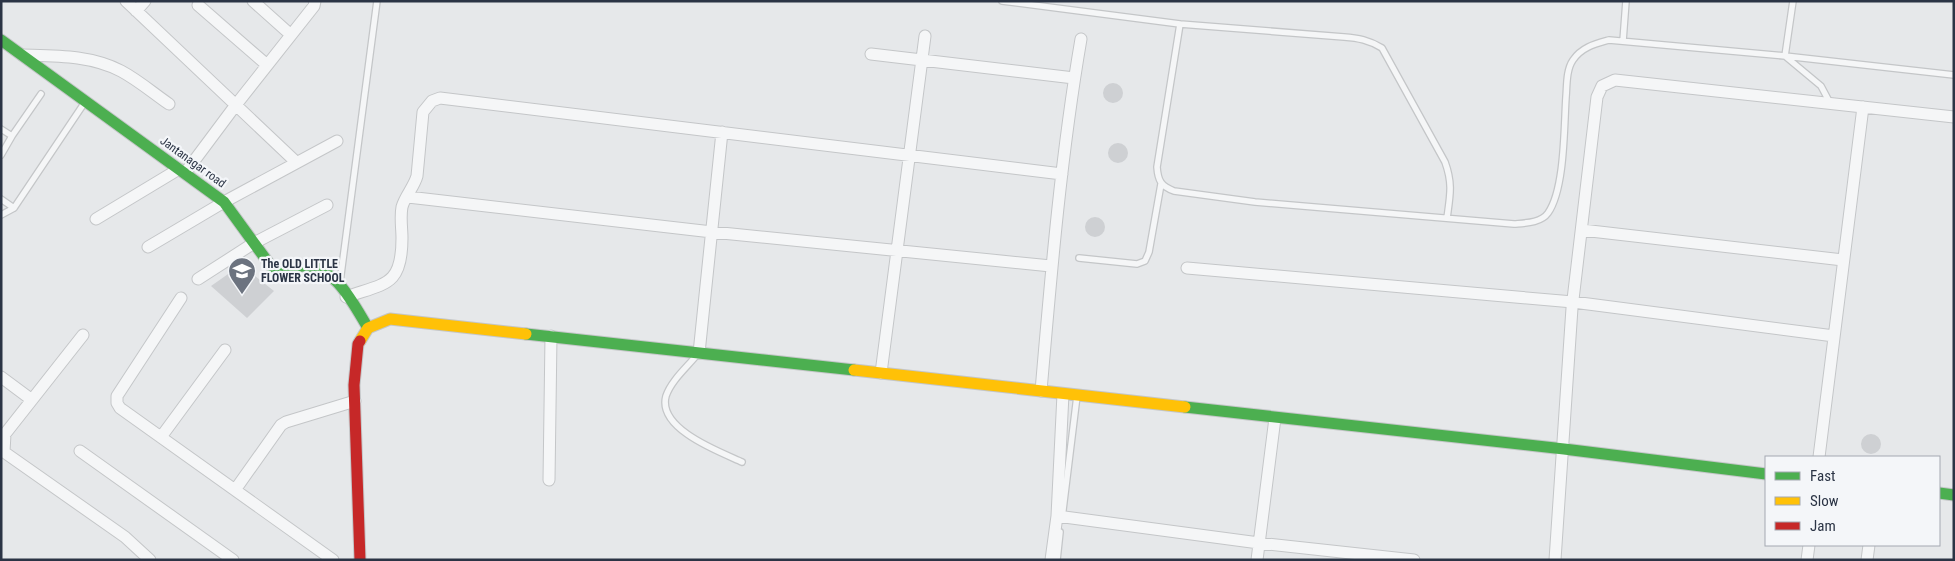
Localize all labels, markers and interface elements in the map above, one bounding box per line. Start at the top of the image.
street label: Jantanagar road [158,134,229,190]
school or university icon: The OLD LITTLE FLOWER SCHOOL [227,256,257,295]
place label: The OLD LITTLE FLOWER SCHOOL [261,257,345,285]
legend [1765,456,1940,546]
text: Fast [1810,467,1835,485]
text: Slow [1810,492,1839,510]
text: Jam [1810,517,1836,535]

